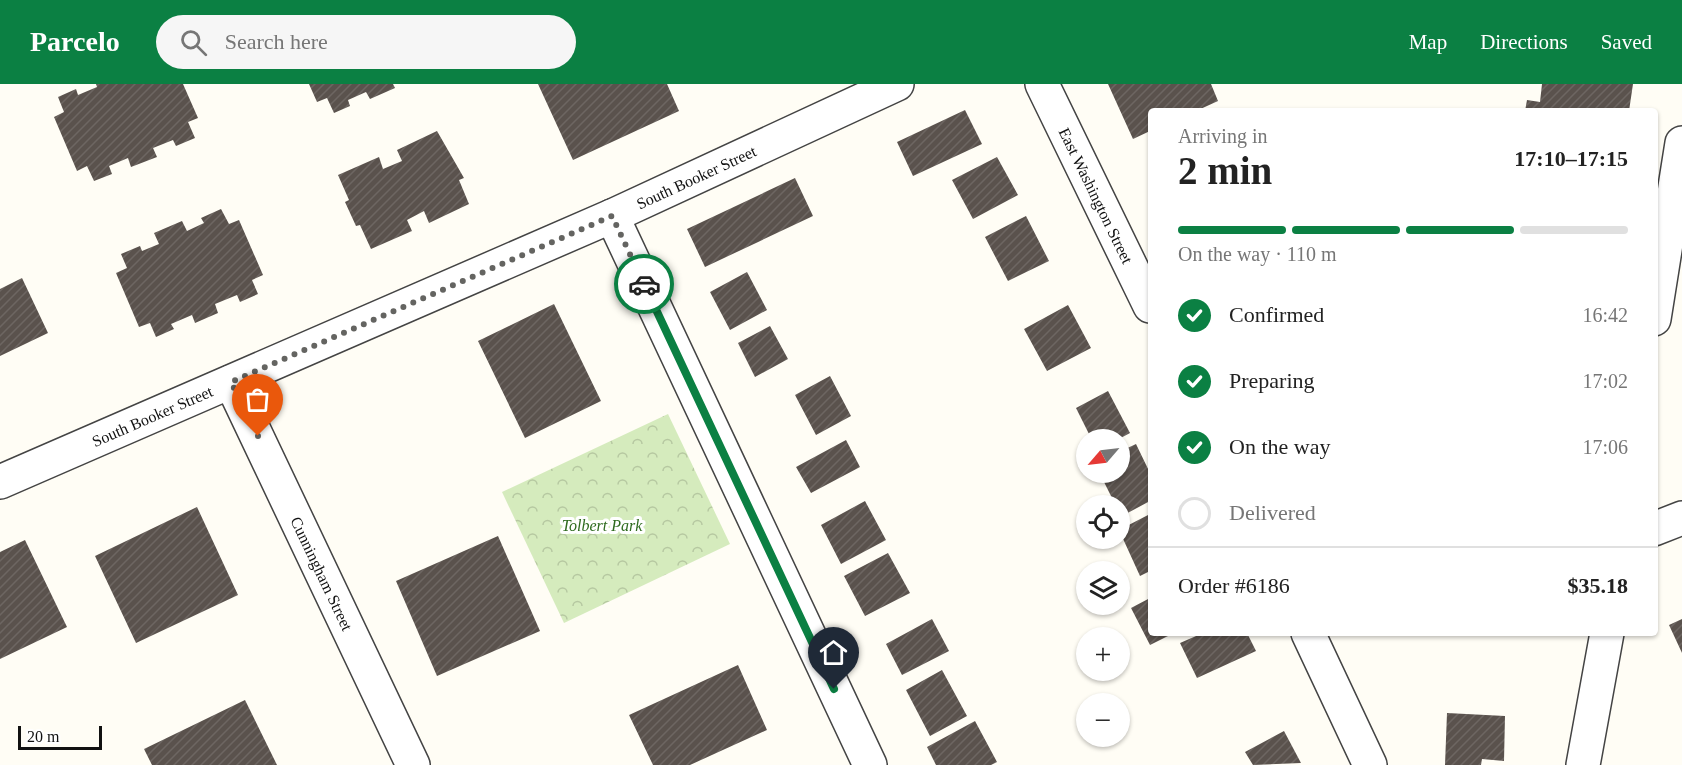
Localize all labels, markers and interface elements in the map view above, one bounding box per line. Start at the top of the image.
search box [156,15,576,69]
text: Parcelo [30,26,120,57]
icon: search [177,26,210,59]
text: Search here [225,29,328,54]
text: Map [1409,30,1447,54]
text: Directions [1480,30,1568,54]
text: Saved [1601,30,1652,54]
street label: East Washington Street [1056,125,1137,267]
text: Arriving in [1178,125,1267,147]
street label: South Booker Street [634,142,759,212]
text: 17:10–17:15 [1514,146,1628,171]
text: 2 min [1178,149,1272,192]
text: On the way · 110 m [1178,243,1337,265]
courier [614,254,674,314]
icon: car [628,268,661,301]
icon: check [1178,299,1211,332]
text: Confirmed [1229,302,1324,327]
text: 16:42 [1582,304,1628,326]
icon: check [1178,365,1211,398]
text: Preparing [1229,368,1315,393]
text: 17:02 [1582,370,1628,392]
pin [232,374,283,436]
street label: South Booker Street [89,382,216,450]
icon: bag [241,383,274,416]
north arrow [1076,429,1130,483]
map controls [1076,429,1130,747]
icon: check [1178,431,1211,464]
text: On the way [1229,434,1330,459]
text: 17:06 [1582,436,1628,458]
button: locate [1076,495,1130,549]
text: Delivered [1229,500,1316,525]
street label: Cunningham Street [288,514,357,634]
park label: Tolbert Park [562,517,643,534]
button: layers [1076,561,1130,615]
text: Order #6186 [1178,573,1290,598]
text: $35.18 [1568,573,1628,598]
pin [808,627,859,689]
button: + [1076,627,1130,681]
icon: home [817,636,850,669]
button: − [1076,693,1130,747]
scale bar [18,723,102,750]
text: 20 m [27,728,59,745]

